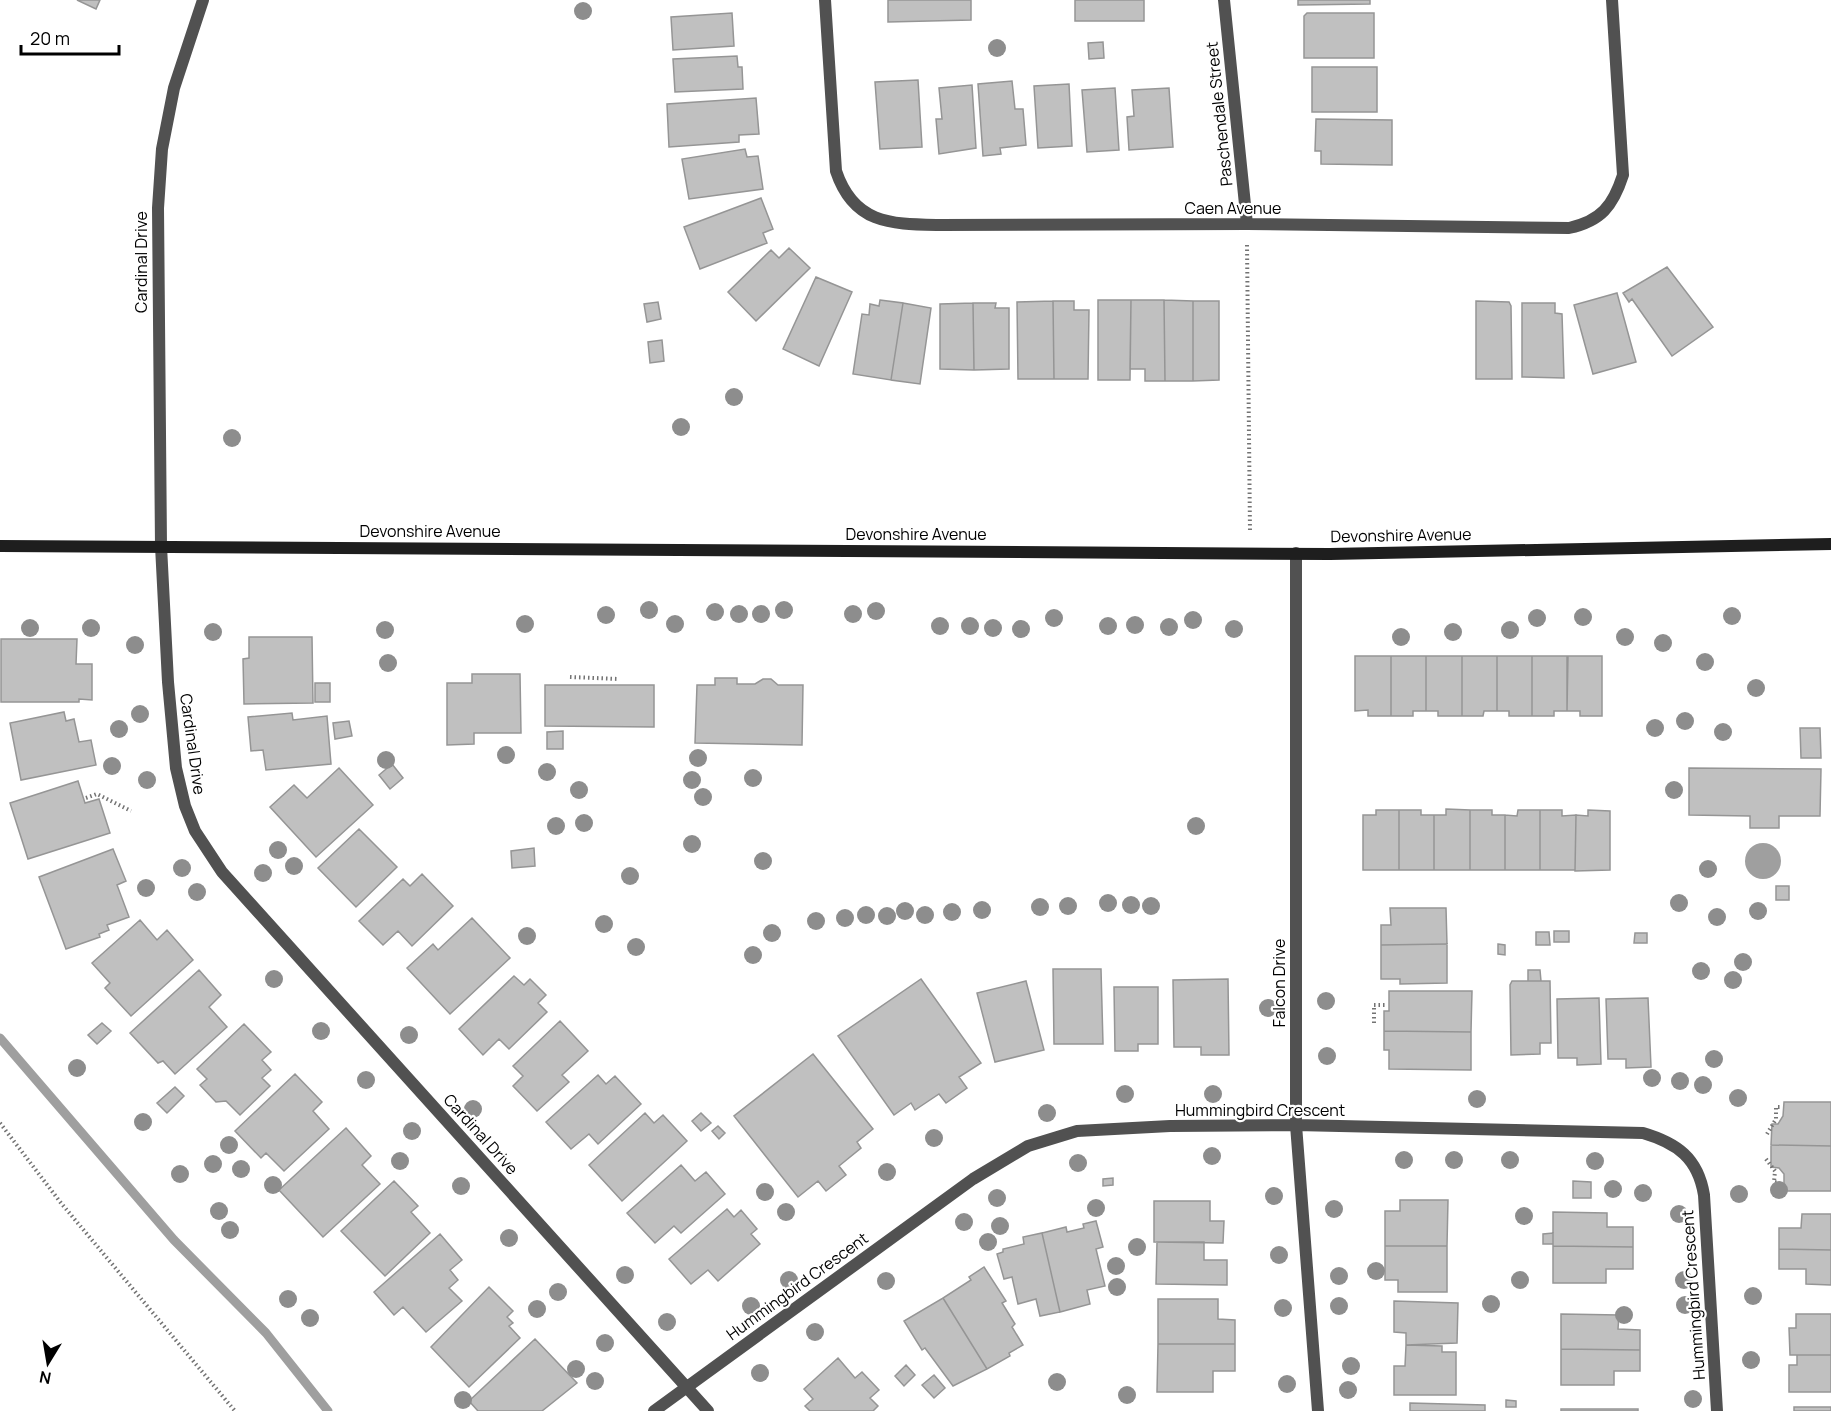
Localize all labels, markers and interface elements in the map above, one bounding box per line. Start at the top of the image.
scale bar [21,18,118,56]
text: 20 m [30,26,70,50]
street label: Paschendale Street [1200,41,1238,187]
street label: Caen Avenue [1185,197,1281,219]
street label: Cardinal Drive [130,211,152,313]
street label: Devonshire Avenue [359,520,501,542]
street label: Devonshire Avenue [845,523,987,545]
street label: Devonshire Avenue [1330,523,1472,547]
street label: Cardinal Drive [175,692,211,796]
street label: Falcon Drive [1268,939,1290,1027]
street label: Cardinal Drive [439,1089,523,1179]
street label: Hummingbird Crescent [1175,1099,1345,1121]
street label: Hummingbird Crescent [1676,1209,1710,1381]
street label: Hummingbird Crescent [722,1227,872,1345]
north arrow [18,1333,78,1393]
text: N [37,1366,53,1390]

